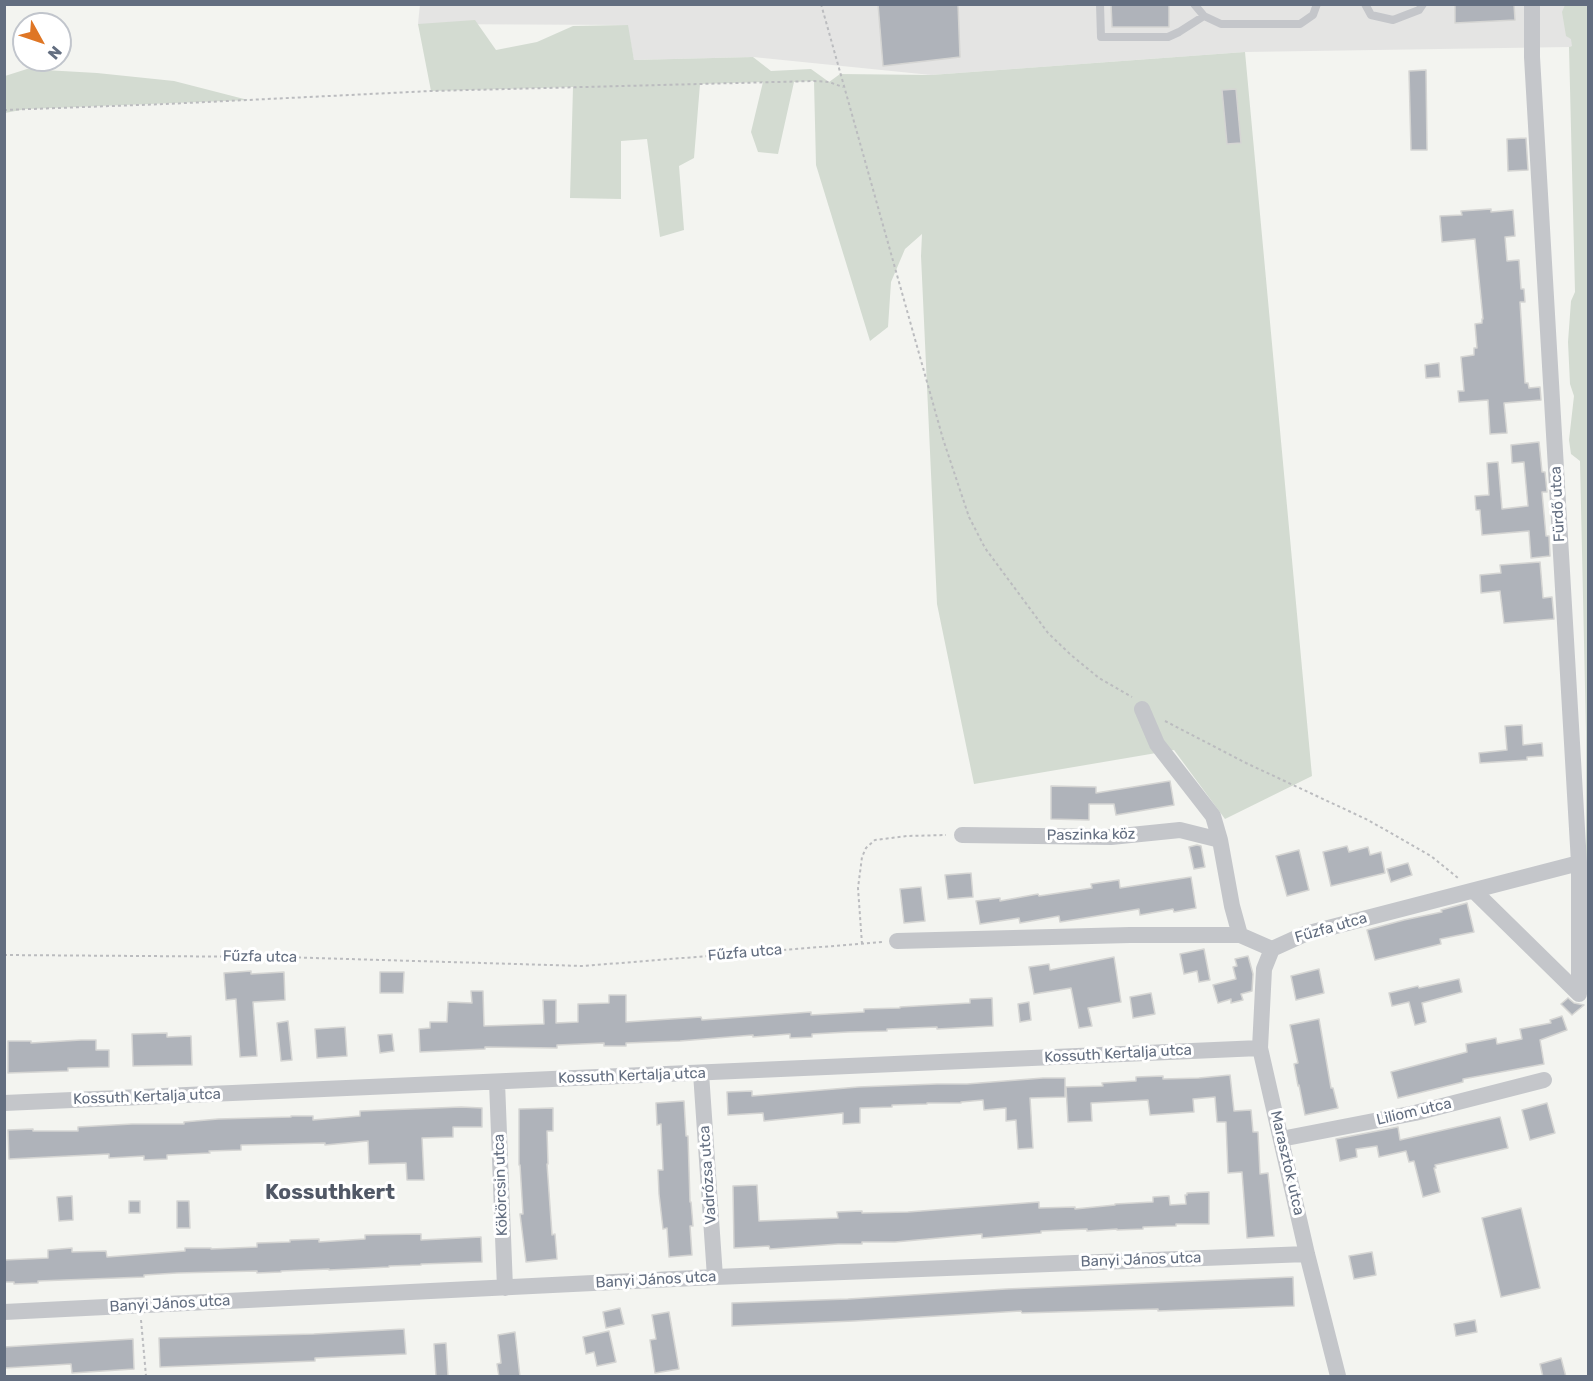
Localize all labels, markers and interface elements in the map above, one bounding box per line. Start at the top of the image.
north arrow [12,12,72,72]
text: N [44,42,66,63]
street label: Fürdő utca [1547,466,1569,542]
street label: Paszinka köz [1046,825,1136,845]
street label: Fűzfa utca [1293,909,1369,947]
street label: Fűzfa utca [707,941,783,965]
street label: Fűzfa utca [223,947,297,967]
street label: Kossuth Kertalja utca [1044,1041,1192,1067]
street label: Kossuth Kertalja utca [558,1064,706,1088]
street label: Kossuth Kertalja utca [73,1085,221,1109]
street label: Liliom utca [1375,1095,1453,1129]
street label: Marasztok utca [1266,1109,1308,1217]
street label: Vadrózsa utca [696,1125,720,1225]
street label: Kökörcsin utca [490,1133,512,1237]
district label: Kossuthkert [265,1180,395,1206]
street label: Banyi János utca [1080,1249,1202,1271]
street label: Banyi János utca [595,1268,717,1292]
street label: Banyi János utca [109,1292,231,1316]

